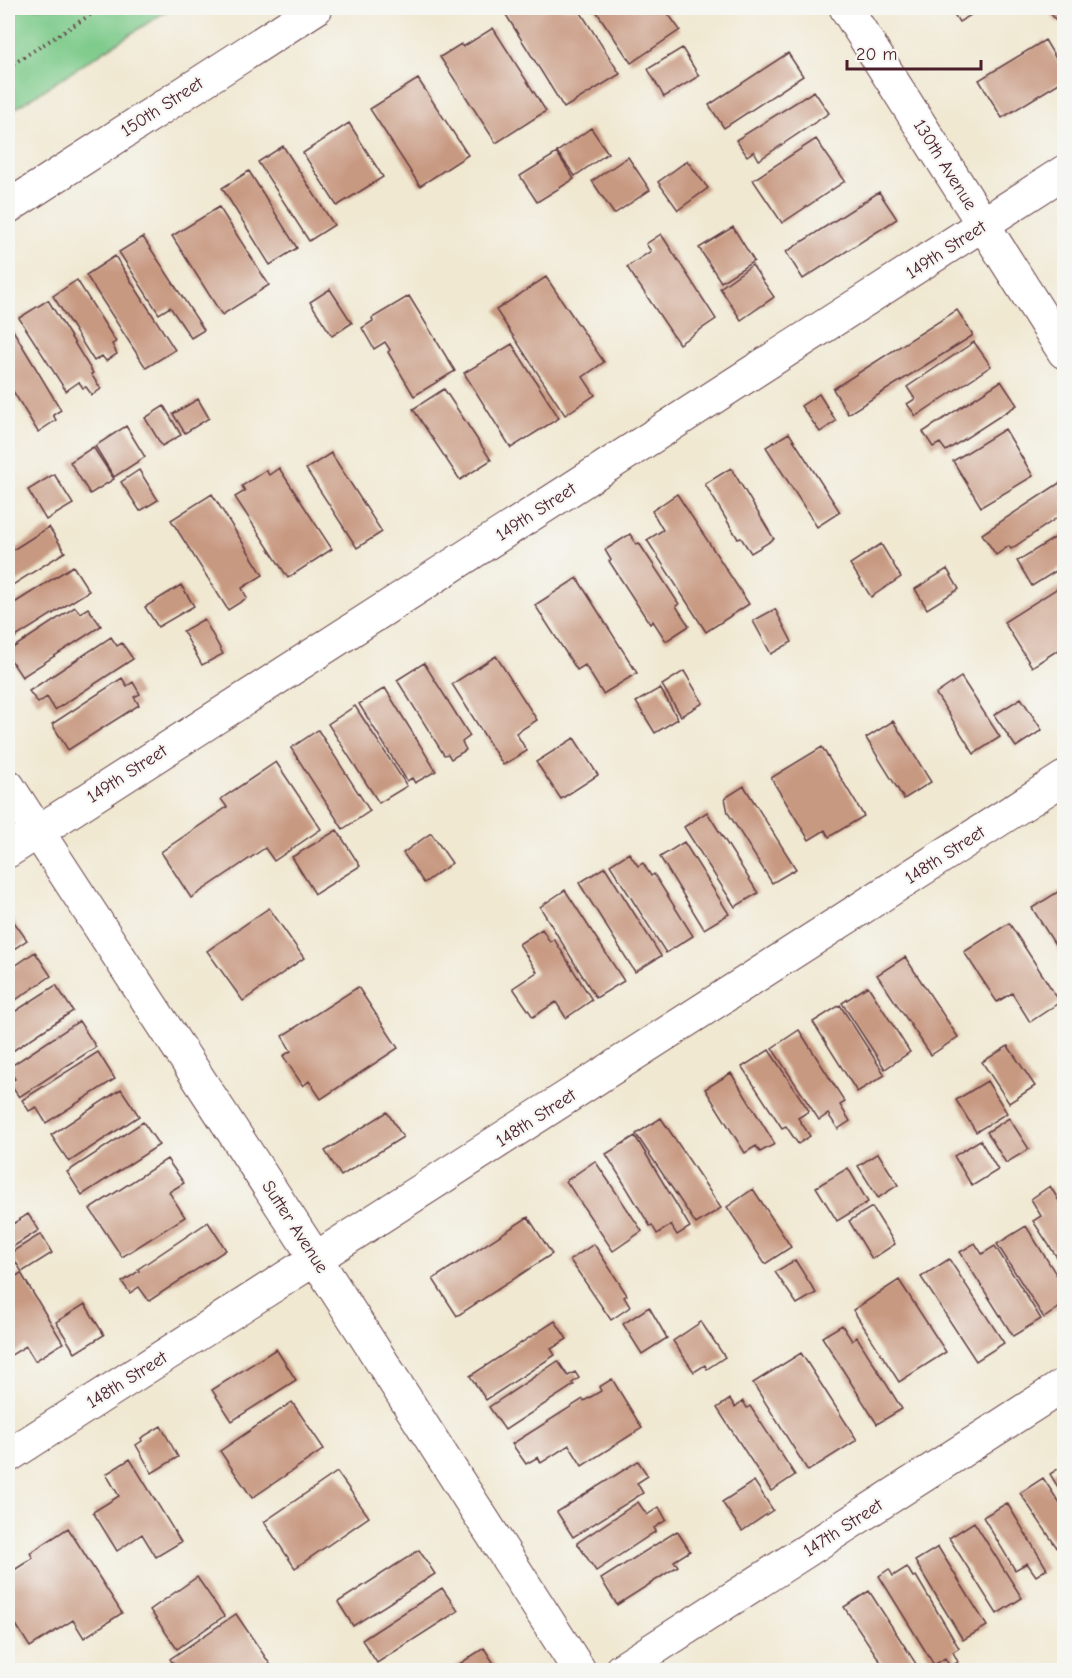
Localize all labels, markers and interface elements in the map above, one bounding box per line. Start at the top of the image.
scale bar [847,33,980,71]
text: 20 m [856,44,897,65]
street label: 150th Street [117,72,208,141]
street label: 130th Avenue [909,116,981,214]
street label: 149th Street [902,216,991,284]
street label: 149th Street [492,478,581,546]
street label: 149th Street [83,740,172,808]
street label: 148th Street [901,821,990,889]
street label: 148th Street [492,1084,581,1152]
street label: Sutter Avenue [257,1177,333,1277]
street label: 148th Street [83,1347,172,1413]
street label: 147th Street [799,1494,887,1561]

